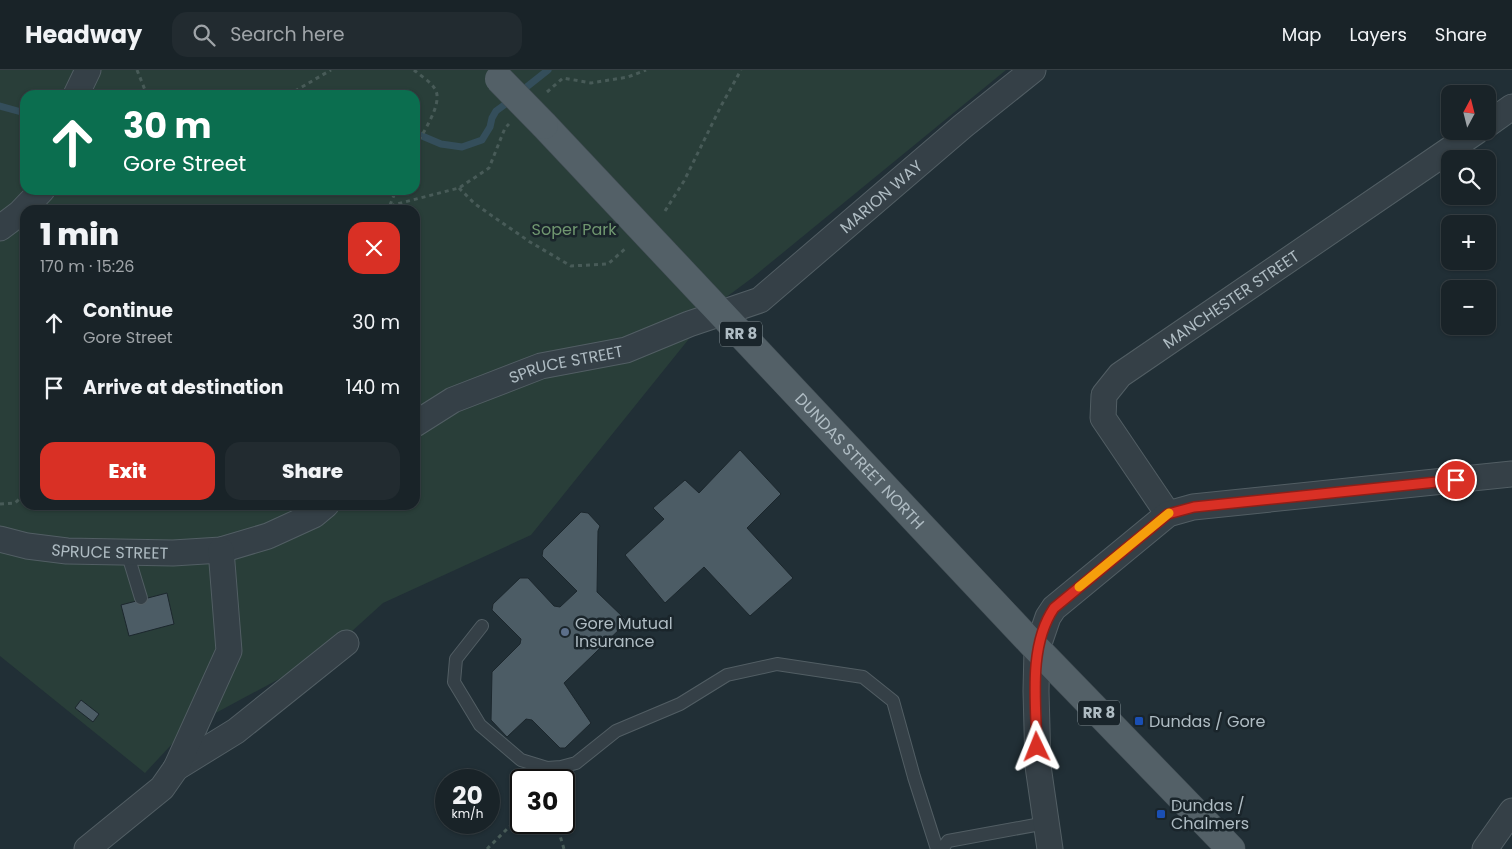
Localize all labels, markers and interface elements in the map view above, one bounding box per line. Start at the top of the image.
search box [172,12,522,57]
text: Headway [25,18,142,51]
icon: search [190,21,218,49]
text: Search here [230,21,345,48]
text: Map [1282,22,1322,47]
text: Layers [1350,22,1407,47]
text: Share [1435,22,1487,47]
north arrow [1441,85,1496,140]
map controls [1441,85,1496,335]
text: 30 m [123,101,211,150]
icon: ahead [40,110,105,175]
text: Gore Street [123,148,246,179]
button: search [1441,150,1496,205]
street label: MARION WAY [835,154,928,239]
text: 1 min [40,213,119,256]
button: + [1441,215,1496,270]
park label: Soper Park [532,218,617,241]
button: close [348,222,400,274]
street label: MANCHESTER STREET [1158,245,1304,354]
text: 170 m · 15:26 [40,255,135,278]
button: − [1441,280,1496,335]
text: Continue [83,297,173,324]
icon: ahead [40,309,68,337]
text: 30 m [352,309,400,336]
road number: RR 8 [720,322,762,346]
text: Gore Street [83,326,173,349]
street label: SPRUCE STREET [506,340,625,389]
icon: arrive [40,374,68,402]
text: Arrive at destination [83,374,284,401]
text: 140 m [345,374,400,401]
street label: DUNDAS STREET NORTH [790,388,929,534]
button: Exit [40,442,215,500]
button: Share [225,442,400,500]
pin [1435,459,1477,501]
icon: arrive [1442,466,1470,494]
street label: SPRUCE STREET [50,538,169,565]
place label: Gore Mutual Insurance [575,612,673,653]
marker: Gore Mutual Insurance [559,626,571,638]
road number: RR 8 [1078,700,1120,726]
place label: Dundas / Gore [1149,710,1266,733]
marker: Dundas / Gore [1133,715,1145,727]
position arrow [1010,720,1062,772]
speed limit sign: 30 [510,769,575,834]
text: 20 [452,778,483,813]
place label: Dundas / Chalmers [1171,794,1249,835]
text: km/h [452,805,483,822]
marker: Dundas / Chalmers [1155,808,1167,820]

